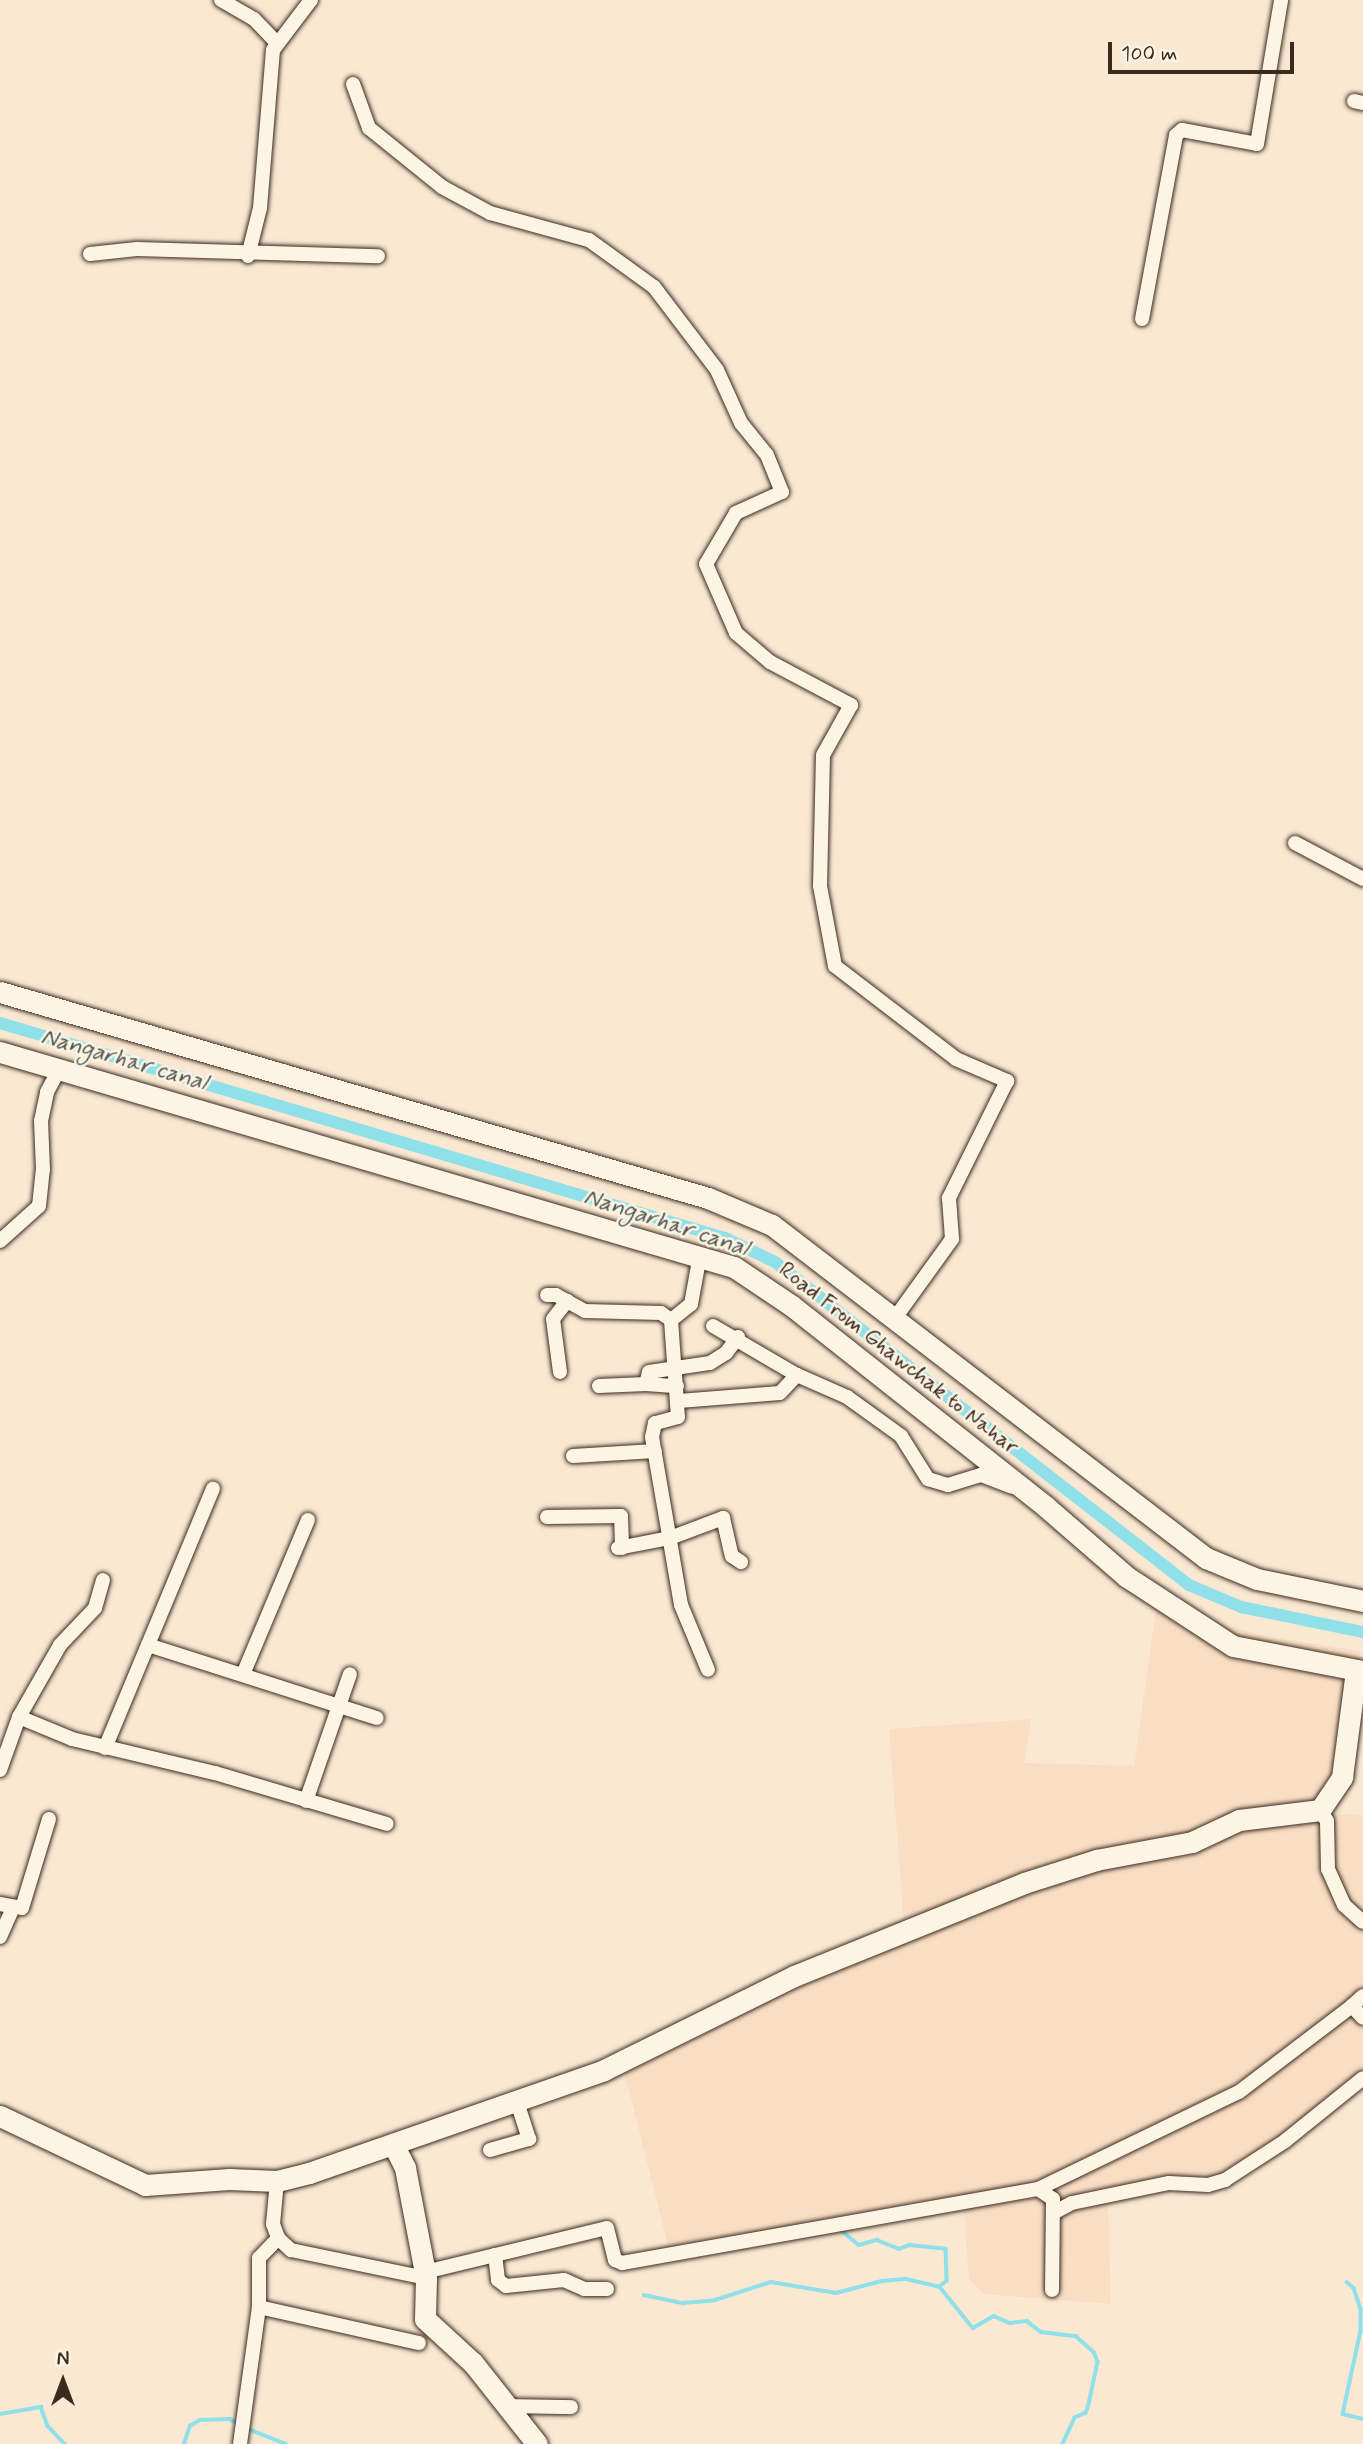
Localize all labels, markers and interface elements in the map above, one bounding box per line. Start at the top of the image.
scale bar [1111,28,1296,72]
text: 100 m [1121,40,1177,68]
water label: Nangarhar canal [38,1023,210,1097]
water label: Nangarhar canal [580,1183,752,1263]
street label: Road From Ghawchak to Nahar [769,1254,1027,1464]
north arrow [28,2346,98,2416]
text: N [57,2347,69,2372]

